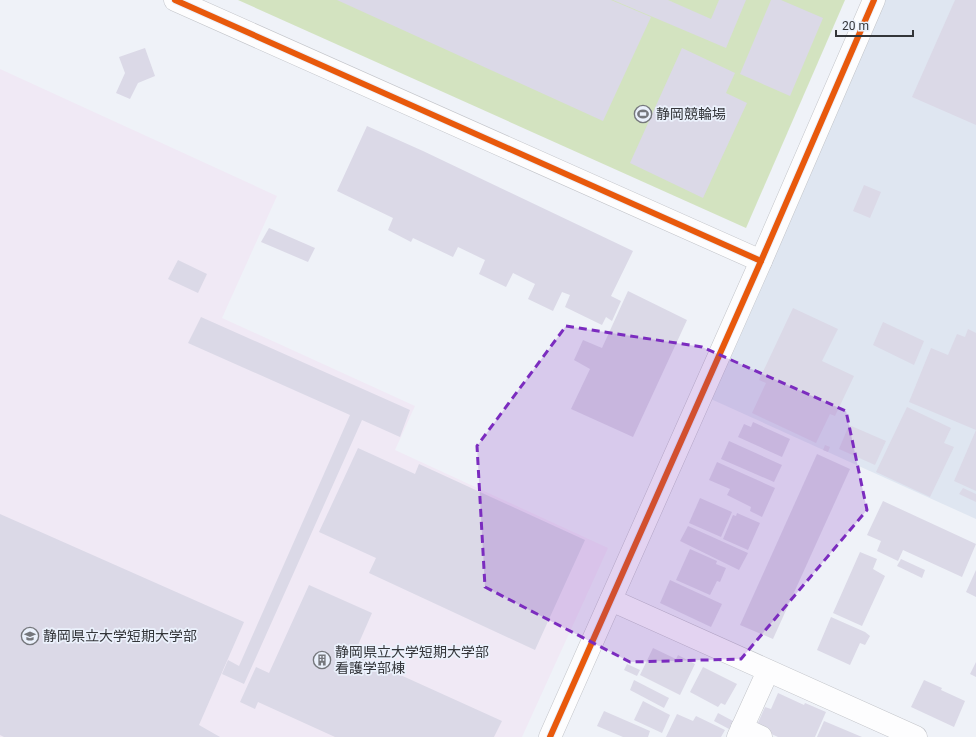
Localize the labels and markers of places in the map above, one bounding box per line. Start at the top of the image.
sports icon: 静岡競輪場 [633,104,653,124]
place label: 静岡競輪場 [656,106,726,122]
school or university icon: 静岡県立大学短期大学部 [20,626,40,646]
place label: 静岡県立大学短期大学部 [43,628,197,644]
place label: 静岡県立大学短期大学部 看護学部棟 [335,644,489,676]
building icon: 静岡県立大学短期大学部 看護学部棟 [312,650,332,670]

